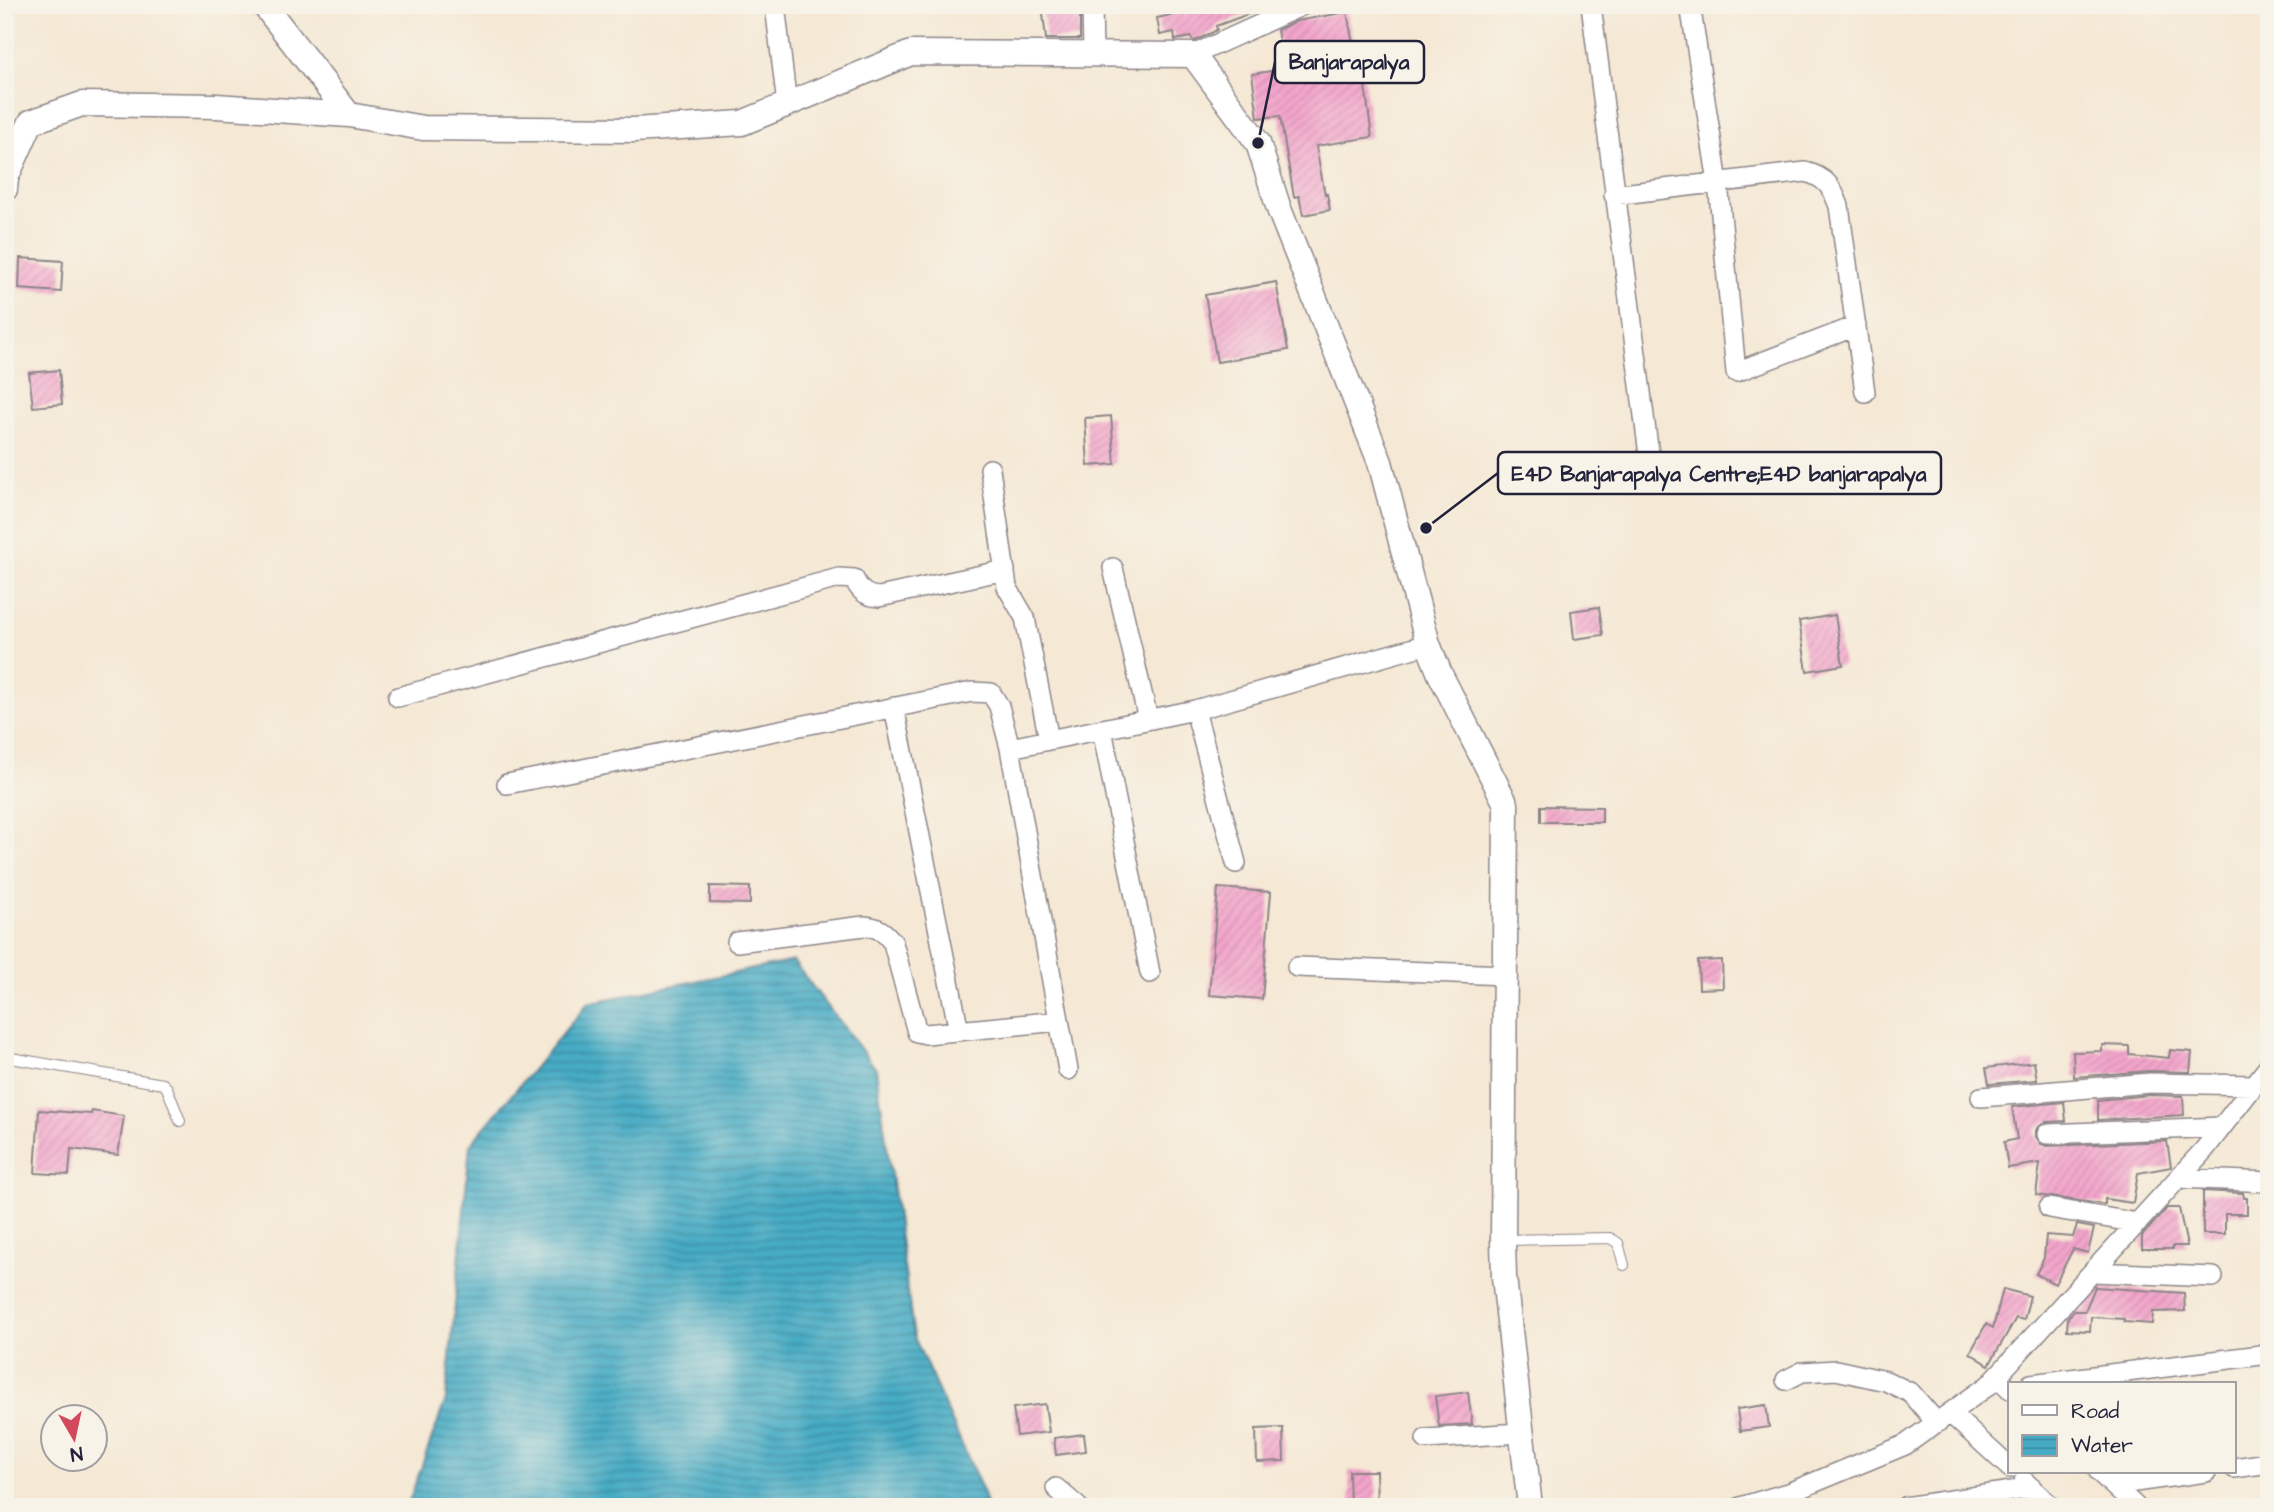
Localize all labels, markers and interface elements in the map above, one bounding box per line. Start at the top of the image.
callout: Banjarapalya [1275,41,1424,83]
text: Banjarapalya [1289,48,1410,80]
callout: E4D Banjarapalya Centre;E4D banjarapalya [1498,452,1941,494]
text: E4D Banjarapalya Centre;E4D banjarapalya [1512,460,1927,492]
legend [2008,1382,2236,1474]
text: Road [2071,1397,2119,1426]
north arrow [38,1404,108,1474]
text: Water [2071,1431,2133,1460]
text: N [68,1439,84,1468]

